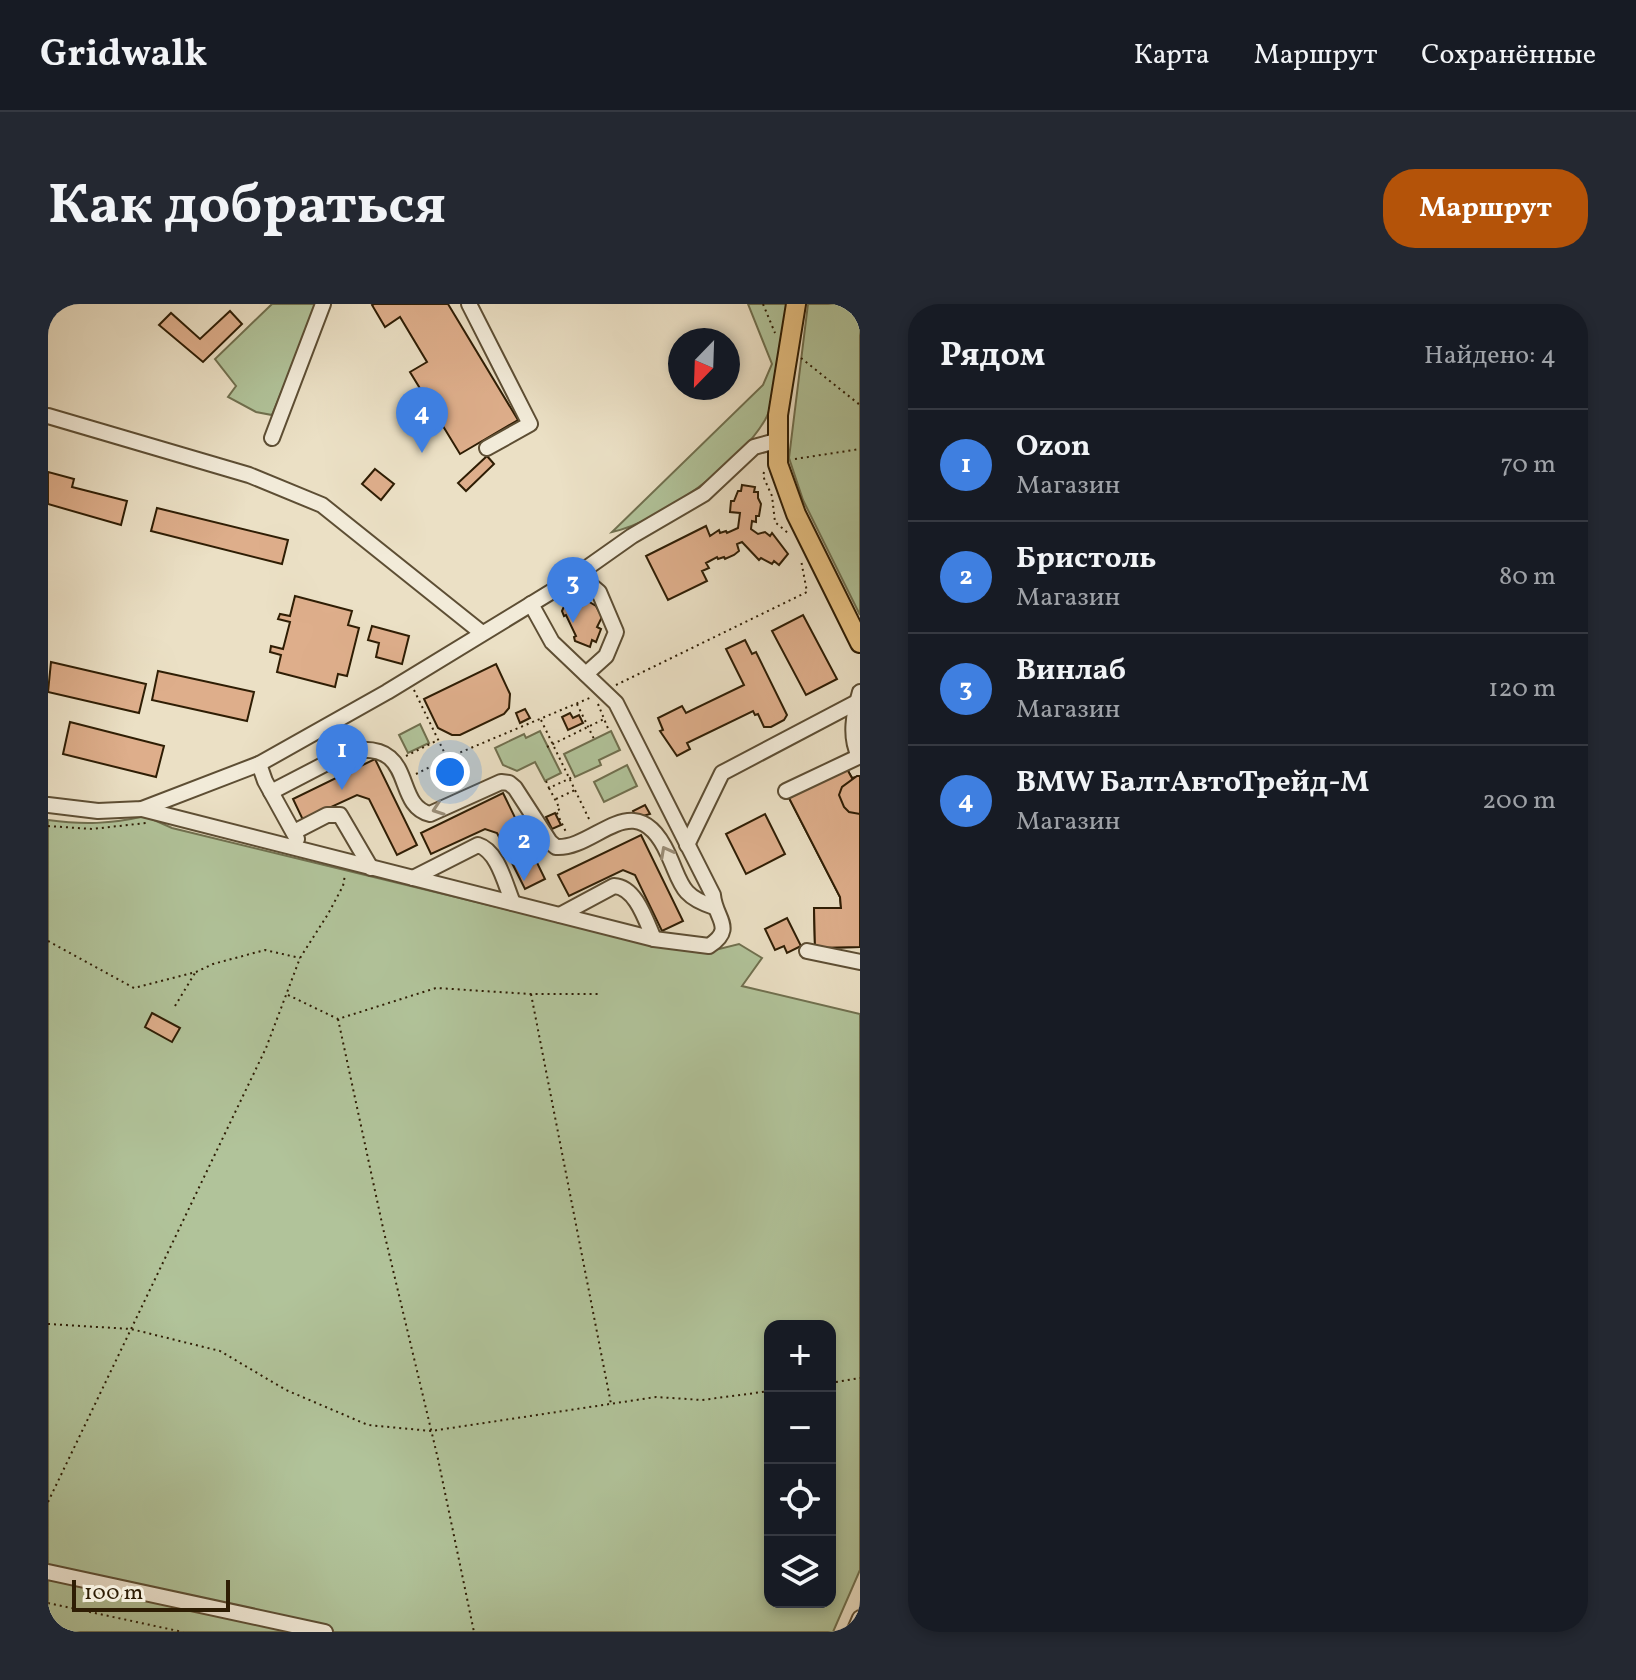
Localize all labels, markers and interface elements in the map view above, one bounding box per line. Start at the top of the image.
text: Gridwalk [40,29,207,82]
text: Карта [1134,36,1210,75]
text: Маршрут [1254,36,1377,75]
text: Сохранённые [1421,36,1596,75]
text: Как добраться [48,169,446,247]
button: Маршрут [1383,169,1588,248]
north arrow [668,328,740,400]
text: Рядом [940,333,1045,380]
text: Найдено: 4 [1424,338,1556,374]
pin: 4 [396,387,448,453]
text: Ozon [1016,426,1090,468]
text: 1 [961,447,971,483]
text: 70 m [1501,447,1556,483]
text: Магазин [1016,468,1120,504]
text: Бристоль [1016,538,1156,580]
pin: 3 [547,557,599,623]
text: 2 [959,559,973,595]
text: 80 m [1499,559,1556,595]
text: Магазин [1016,580,1120,616]
text: Винлаб [1016,650,1126,692]
text: 3 [959,671,973,707]
text: 120 m [1488,671,1556,707]
text: Магазин [1016,692,1120,728]
pin: 1 [316,724,368,790]
your location [430,752,470,792]
text: BMW БалтАвтоТрейд-М [1016,762,1369,804]
text: 4 [958,783,974,819]
text: 200 m [1482,783,1556,819]
one-way arrow [432,800,446,816]
text: Магазин [1016,804,1120,840]
pin: 2 [498,815,550,881]
one-way arrow [661,846,676,860]
map controls [764,1320,836,1608]
button: + [764,1320,836,1392]
button: − [764,1392,836,1464]
button: locate [764,1464,836,1536]
button: layers [764,1536,836,1608]
scale bar [72,1576,230,1612]
text: 100 m [84,1578,143,1609]

